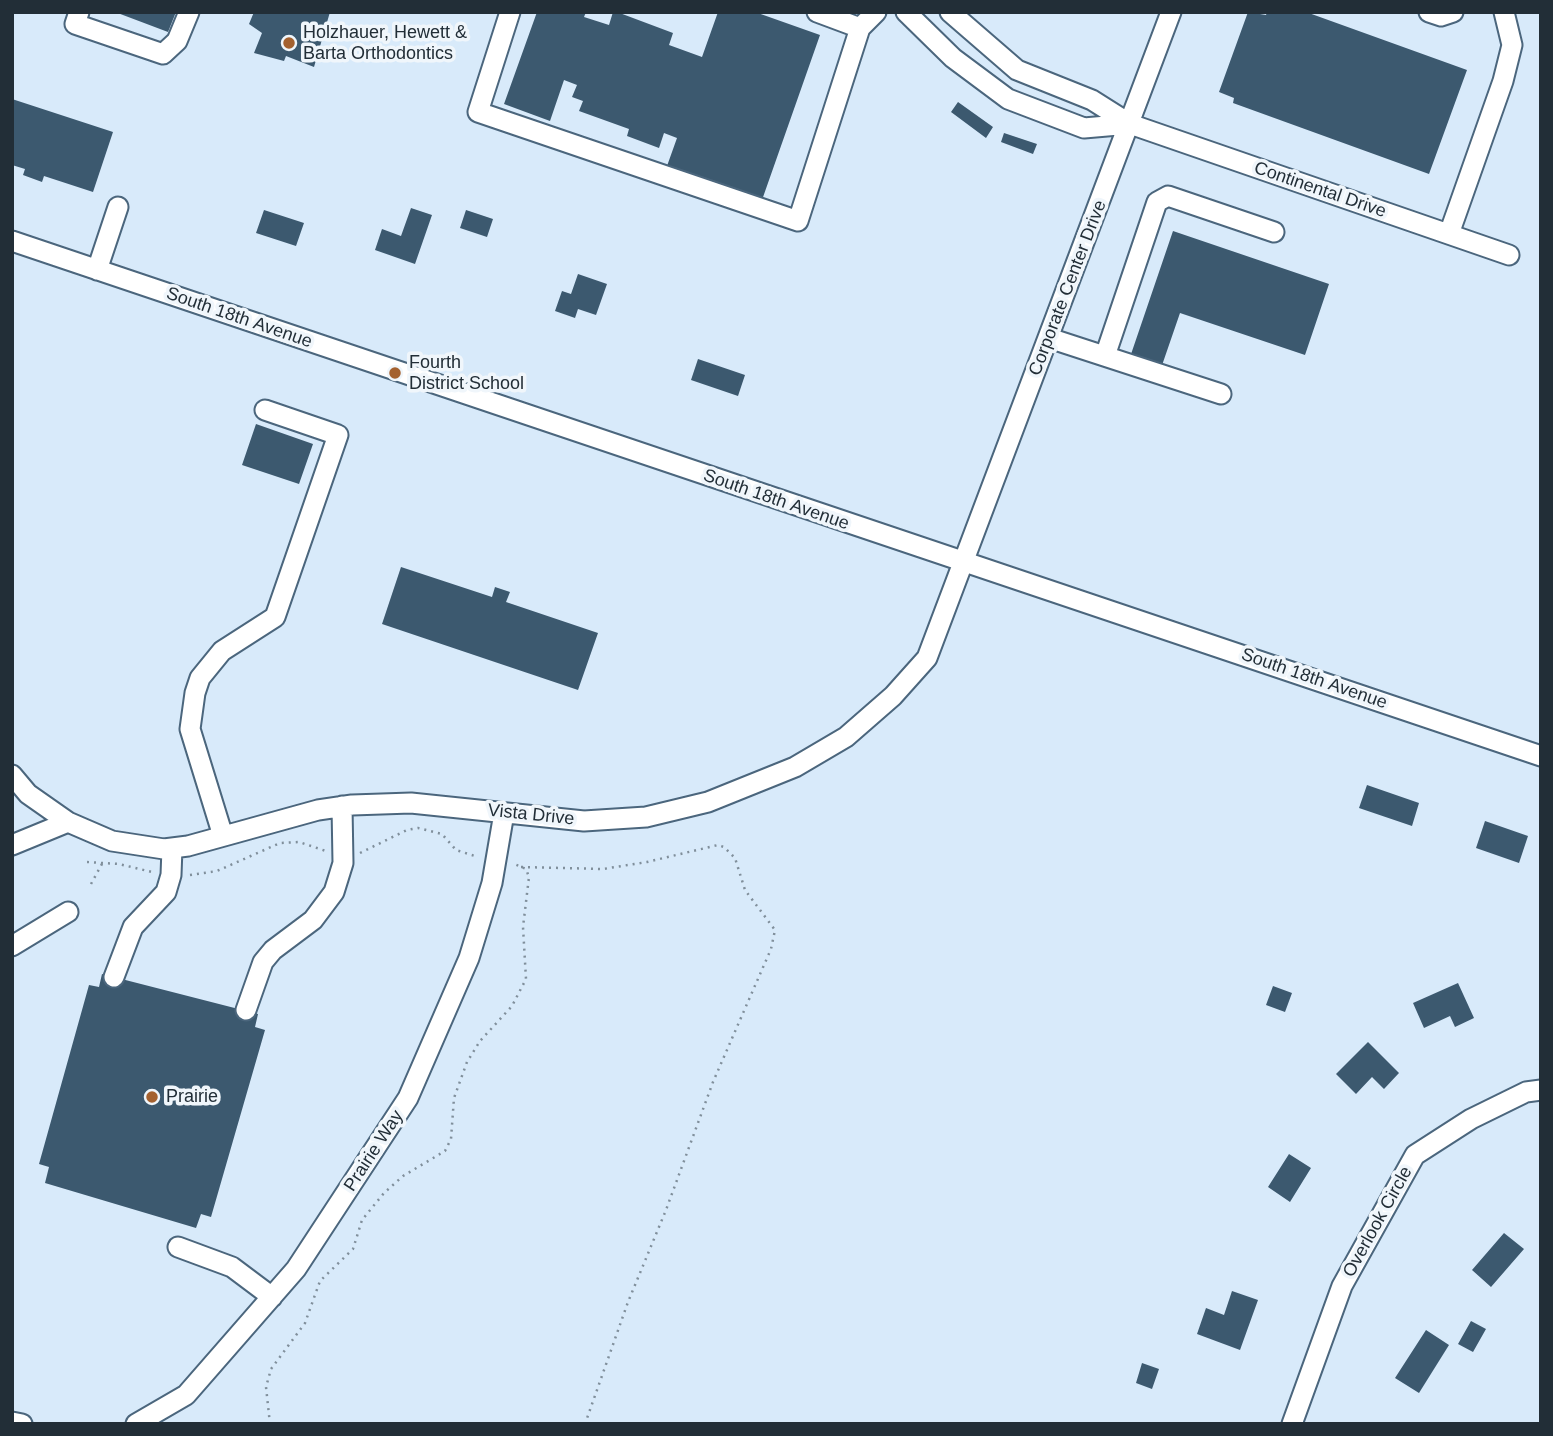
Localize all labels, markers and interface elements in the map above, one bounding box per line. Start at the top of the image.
place label: Holzhauer, Hewett & Barta Orthodontics [303,22,467,64]
marker: Holzhauer, Hewett & Barta Orthodontics [281,35,297,51]
street label: Continental Drive [1251,157,1389,223]
street label: Corporate Center Drive [1025,197,1111,379]
street label: South 18th Avenue [163,283,315,353]
place label: Fourth District School [409,352,524,394]
marker: Fourth District School [387,365,403,381]
street label: South 18th Avenue [700,465,852,535]
street label: South 18th Avenue [1238,644,1390,714]
street label: Vista Drive [487,800,575,830]
place label: Prairie [166,1086,218,1108]
marker: Prairie [144,1089,160,1105]
street label: Prairie Way [340,1106,408,1196]
street label: Overlook Circle [1339,1163,1417,1281]

